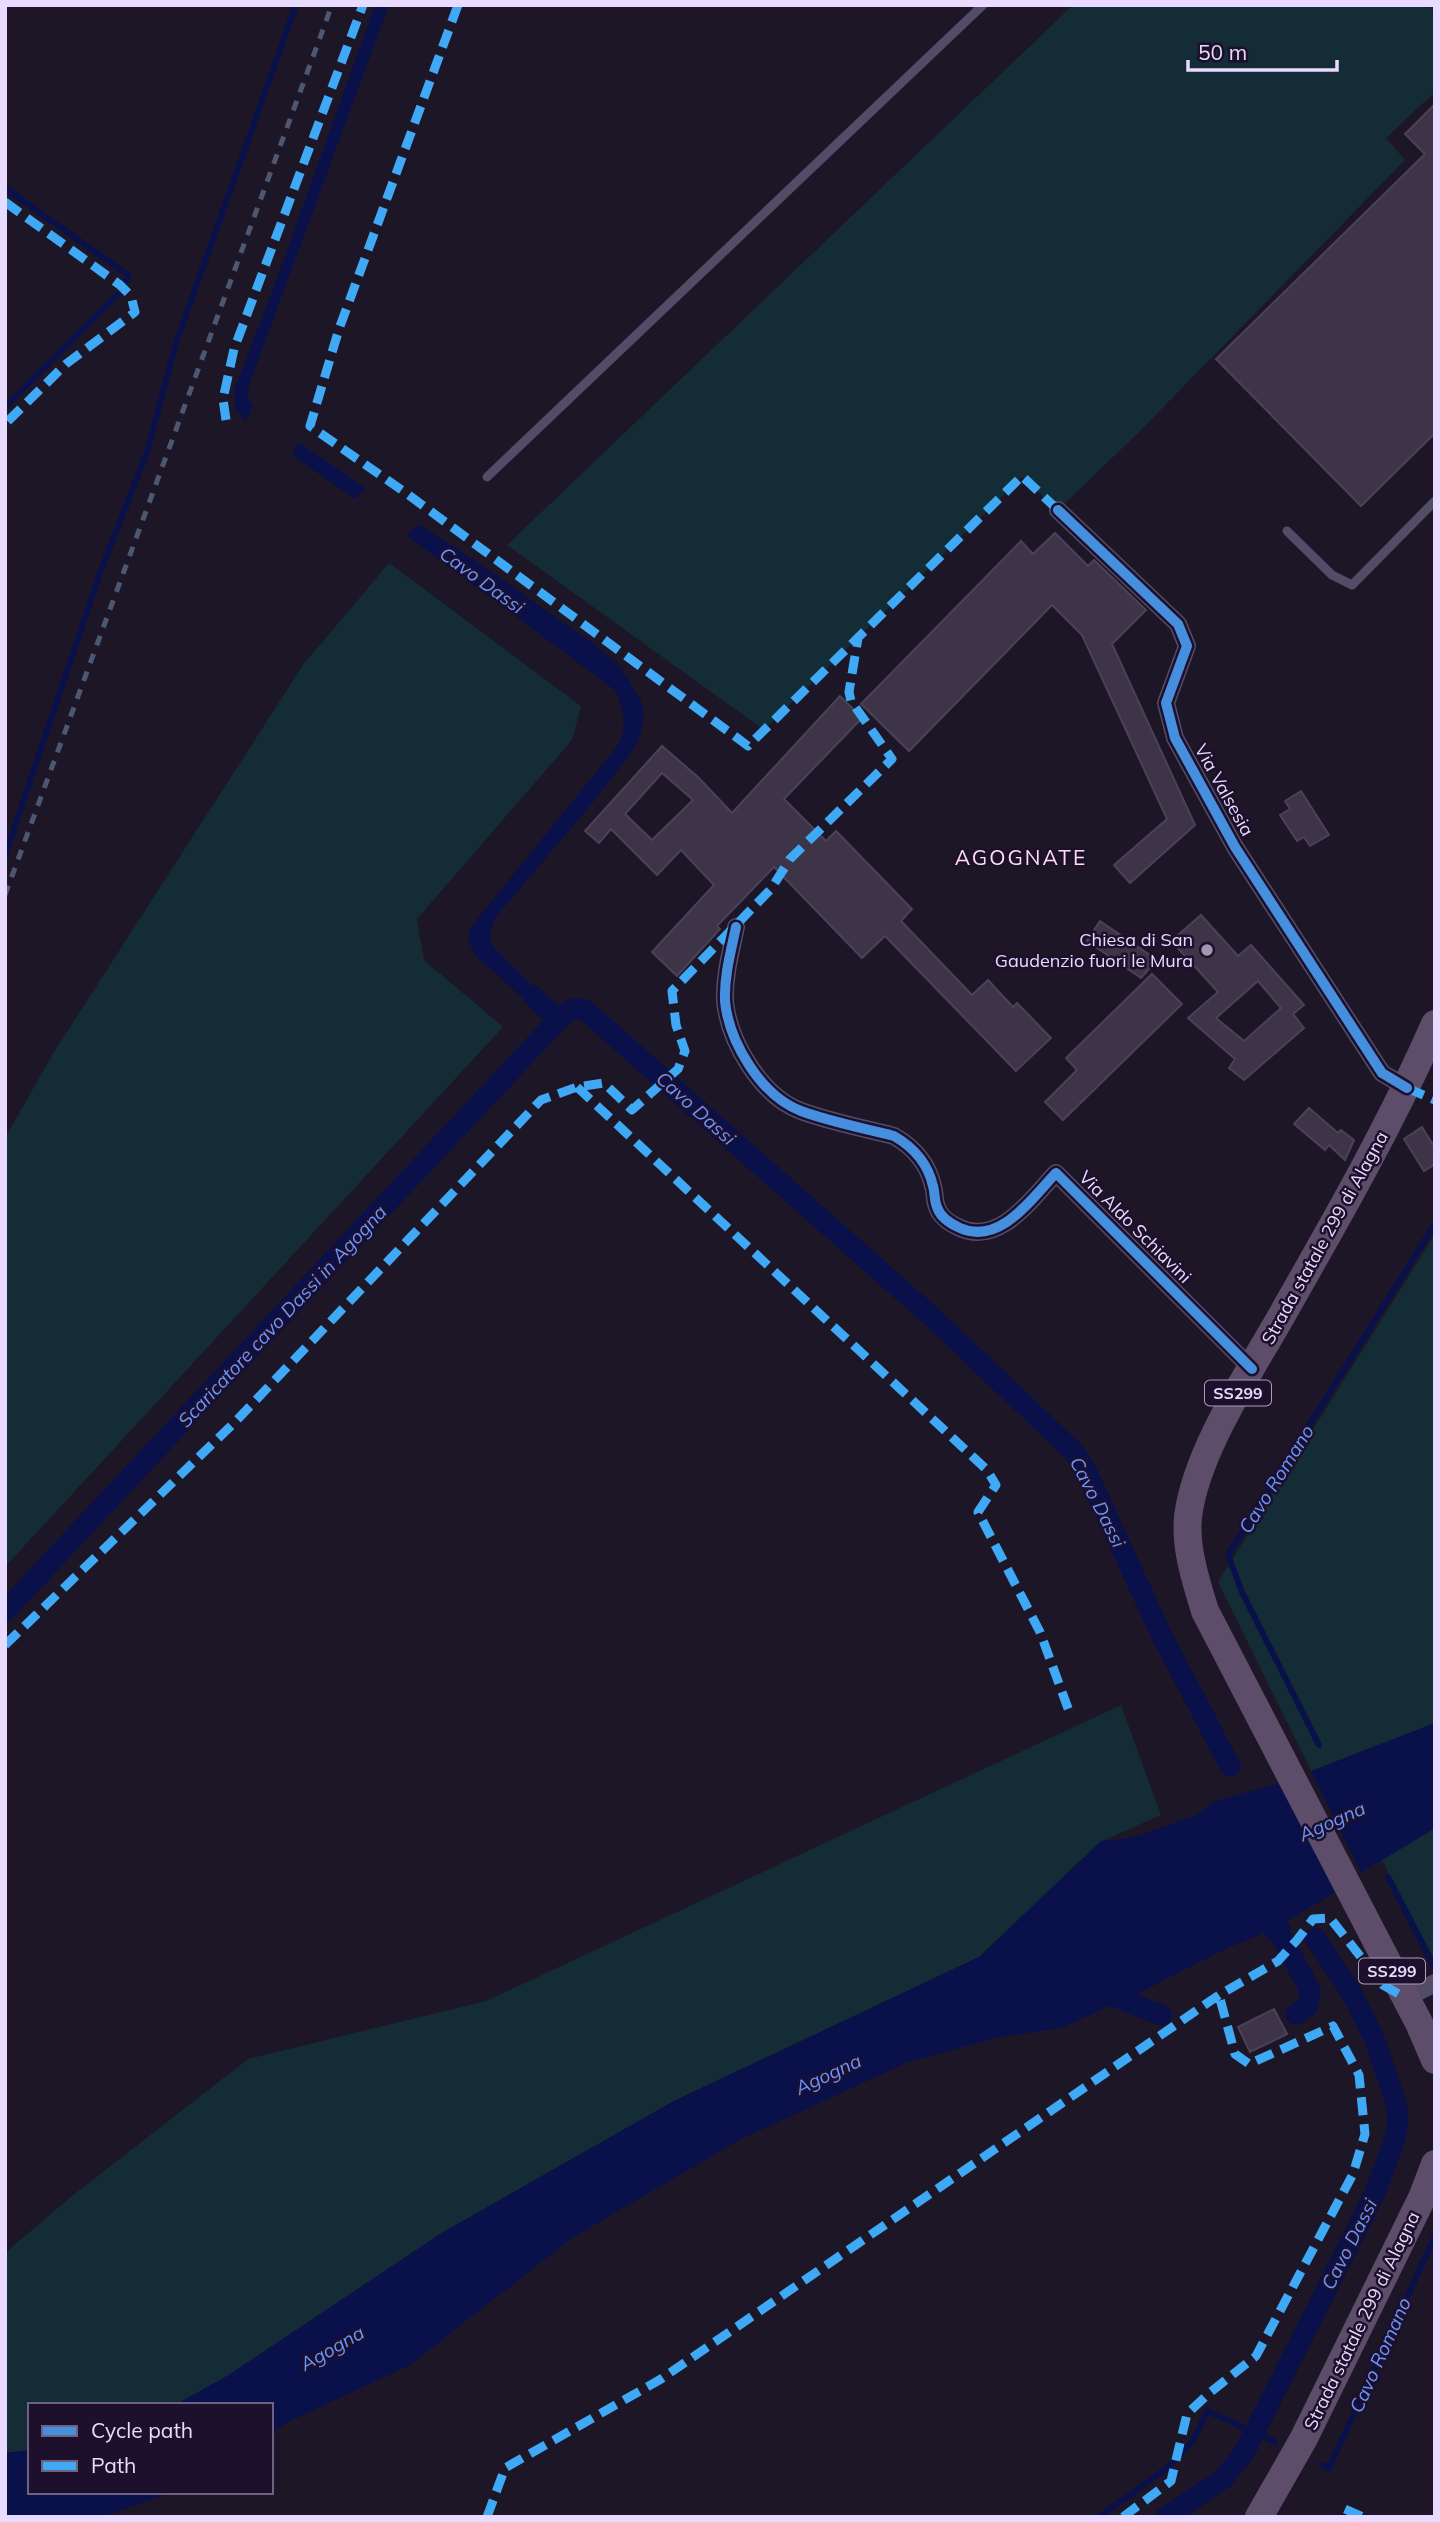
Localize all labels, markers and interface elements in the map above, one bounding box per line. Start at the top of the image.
scale bar [1188,28,1337,72]
text: 50 m [1198,39,1247,65]
water label: Cavo Dassi [435,541,529,619]
street label: Via Valsesia [1190,740,1259,840]
district label: AGOGNATE [955,844,1087,870]
place label: Chiesa di San Gaudenzio fuori le Mura [995,928,1193,972]
marker: Chiesa di San Gaudenzio fuori le Mura [1199,942,1215,958]
water label: Cavo Dassi [651,1066,741,1150]
street label: Strada statale 299 di Alagna [1256,1127,1393,1348]
street label: Via Aldo Schiavini [1074,1165,1197,1288]
water label: Scaricatore cavo Dassi in Agogna [173,1200,391,1432]
road number: SS299 [1205,1380,1271,1406]
water label: Cavo Romano [1233,1420,1319,1538]
water label: Cavo Dassi [1065,1453,1131,1552]
water label: Agogna [1294,1796,1369,1847]
road number: SS299 [1359,1958,1425,1983]
water label: Agogna [790,2048,865,2100]
water label: Cavo Dassi [1316,2194,1382,2293]
street label: Strada statale 299 di Alagna [1299,2208,1425,2434]
water label: Cavo Romano [1344,2294,1416,2416]
water label: Agogna [295,2320,368,2376]
legend [28,2403,273,2494]
text: Cycle path [91,2417,193,2443]
text: Path [91,2452,136,2478]

